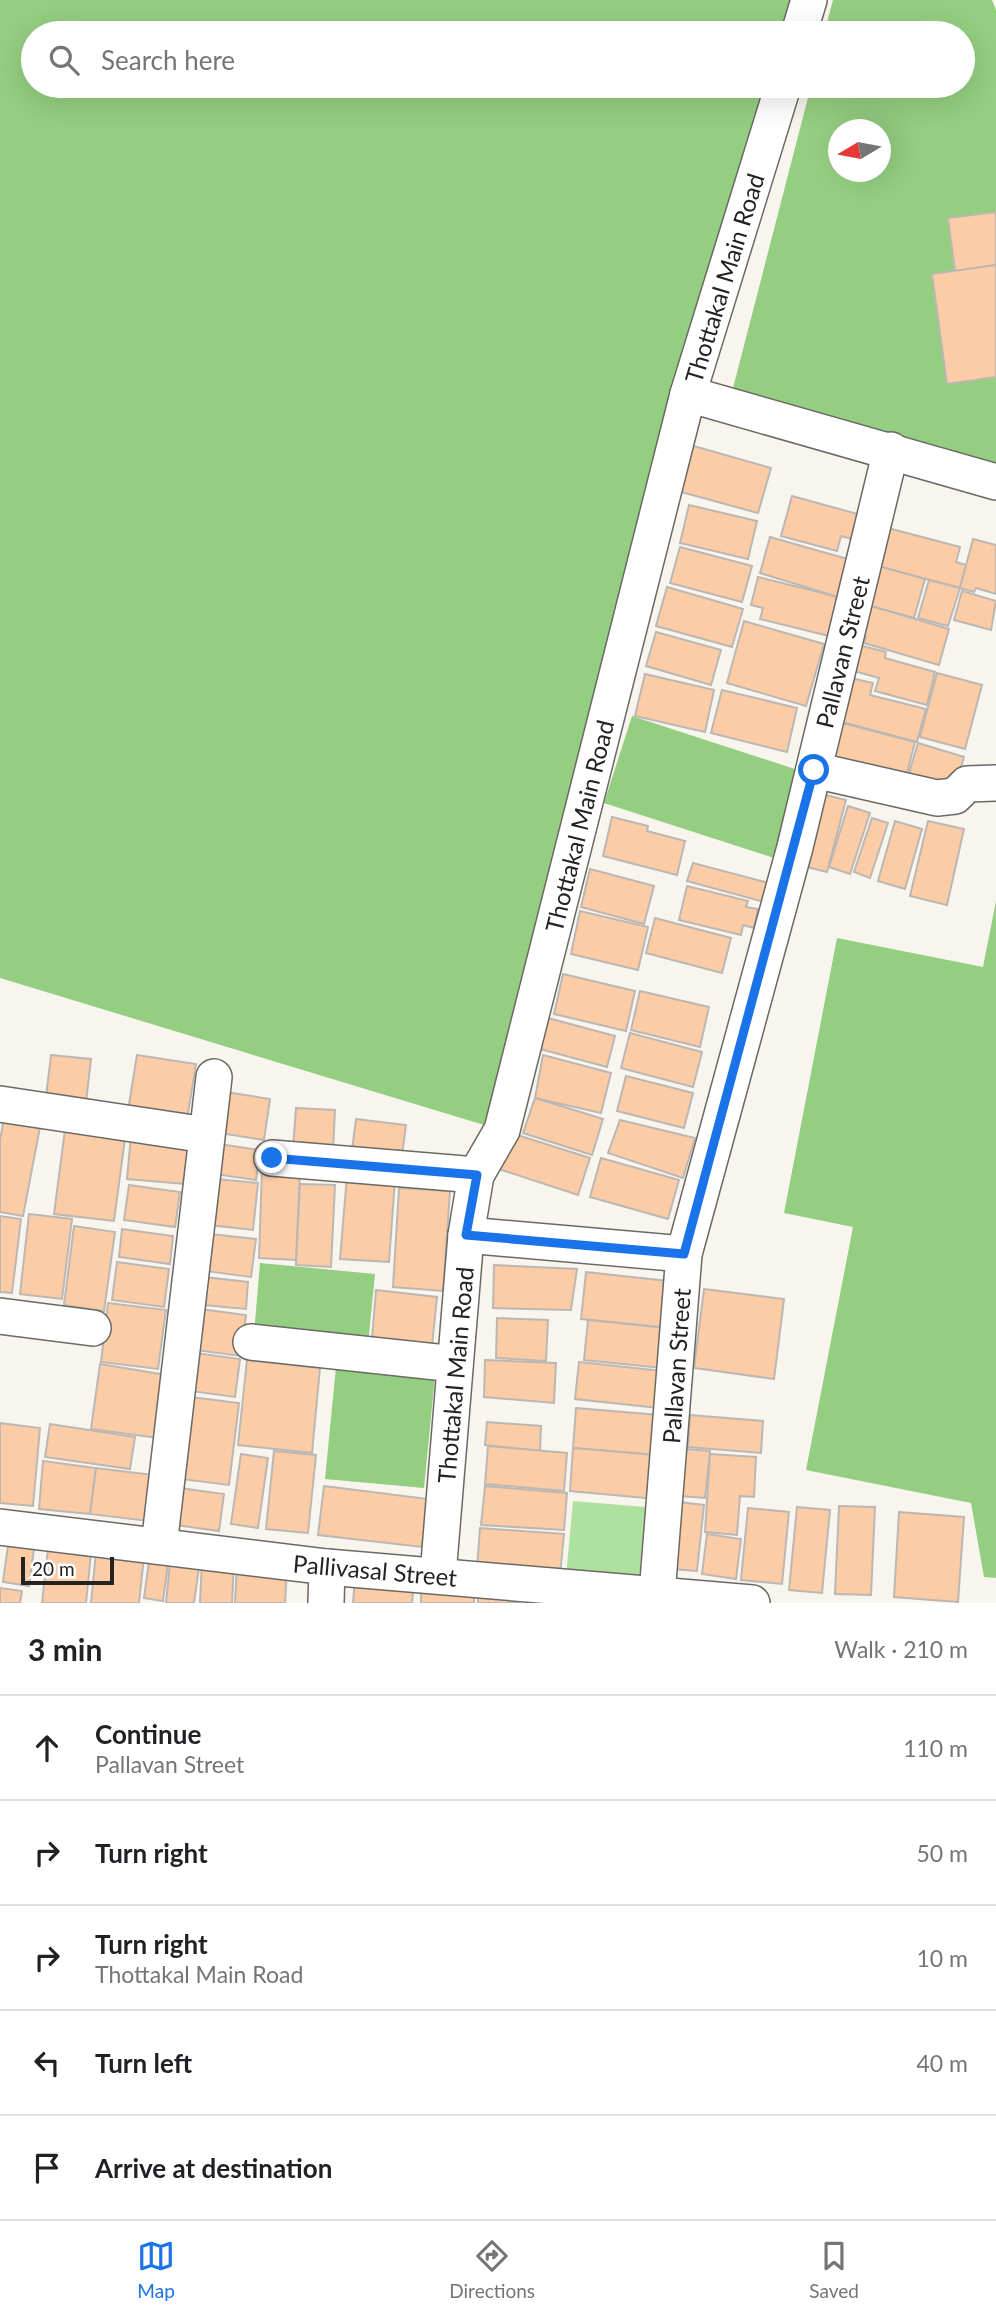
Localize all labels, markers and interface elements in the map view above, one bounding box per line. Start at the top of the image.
search box [21,21,975,98]
icon: search [45,41,83,79]
text: Search here [101,44,235,76]
north arrow [828,119,891,182]
street label: Thottakal Main Road [678,170,770,386]
street label: Pallavan Street [809,573,875,731]
street label: Thottakal Main Road [539,717,619,935]
route start [798,754,829,785]
route end [256,1142,287,1173]
street label: Thottakal Main Road [431,1265,479,1485]
street label: Pallavan Street [656,1287,696,1445]
street label: Pallivasal Street [292,1548,459,1592]
scale bar [21,1554,114,1586]
text: 20 m [32,1557,75,1580]
text: 3 min [28,1631,102,1667]
text: Walk · 210 m [834,1635,968,1663]
text: Continue [95,1718,201,1750]
icon: ahead [28,1729,66,1767]
text: 110 m [903,1734,968,1762]
text: Pallavan Street [95,1750,244,1778]
icon: right [28,1834,66,1872]
text: Turn right [95,1837,208,1869]
text: 50 m [917,1839,968,1867]
text: Turn right [95,1928,208,1960]
icon: right [28,1939,66,1977]
text: 10 m [917,1944,968,1972]
text: Thottakal Main Road [95,1960,303,1988]
icon: left [28,2044,66,2082]
text: Turn left [95,2047,192,2079]
text: 40 m [917,2049,968,2077]
icon: arrive [28,2149,66,2187]
text: Arrive at destination [95,2152,332,2184]
tab: Map [137,2237,175,2302]
tab: Directions [449,2237,535,2302]
tab: Saved [809,2237,859,2302]

